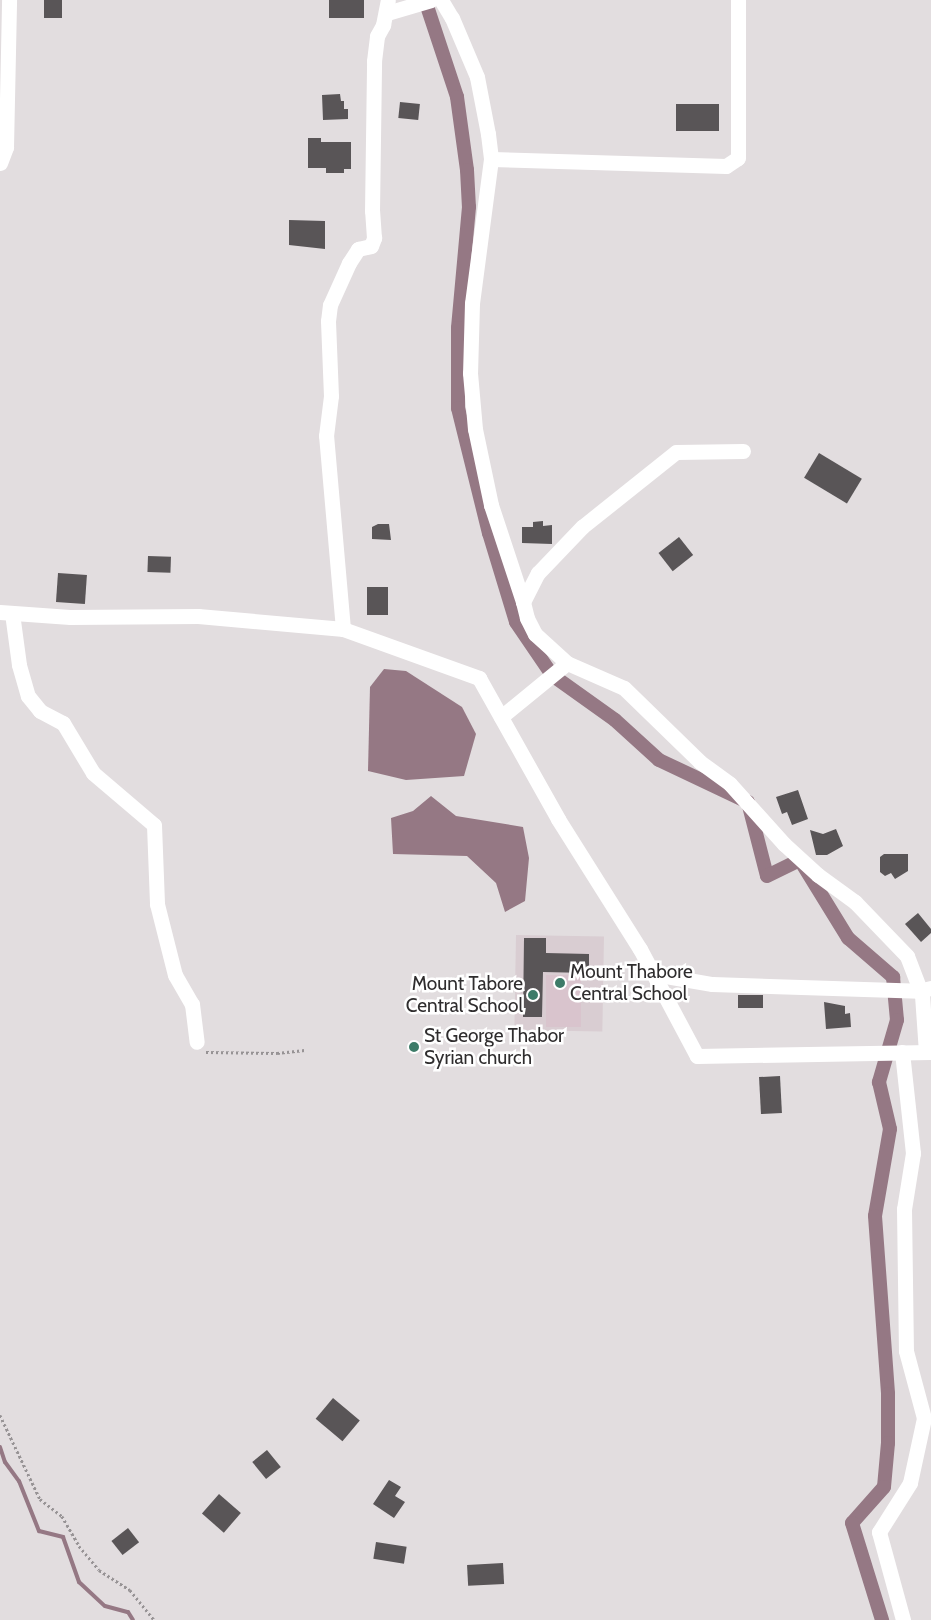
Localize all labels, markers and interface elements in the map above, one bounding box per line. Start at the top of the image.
place label: Mount Thabore Central School [570,961,693,1005]
place label: Mount Tabore Central School [406,973,523,1017]
marker: Mount Thabore Central School [554,977,566,989]
marker: Mount Tabore Central School [527,989,539,1001]
place label: St George Thabor Syrian church [424,1025,564,1069]
marker: St George Thabor Syrian church [408,1041,420,1053]

